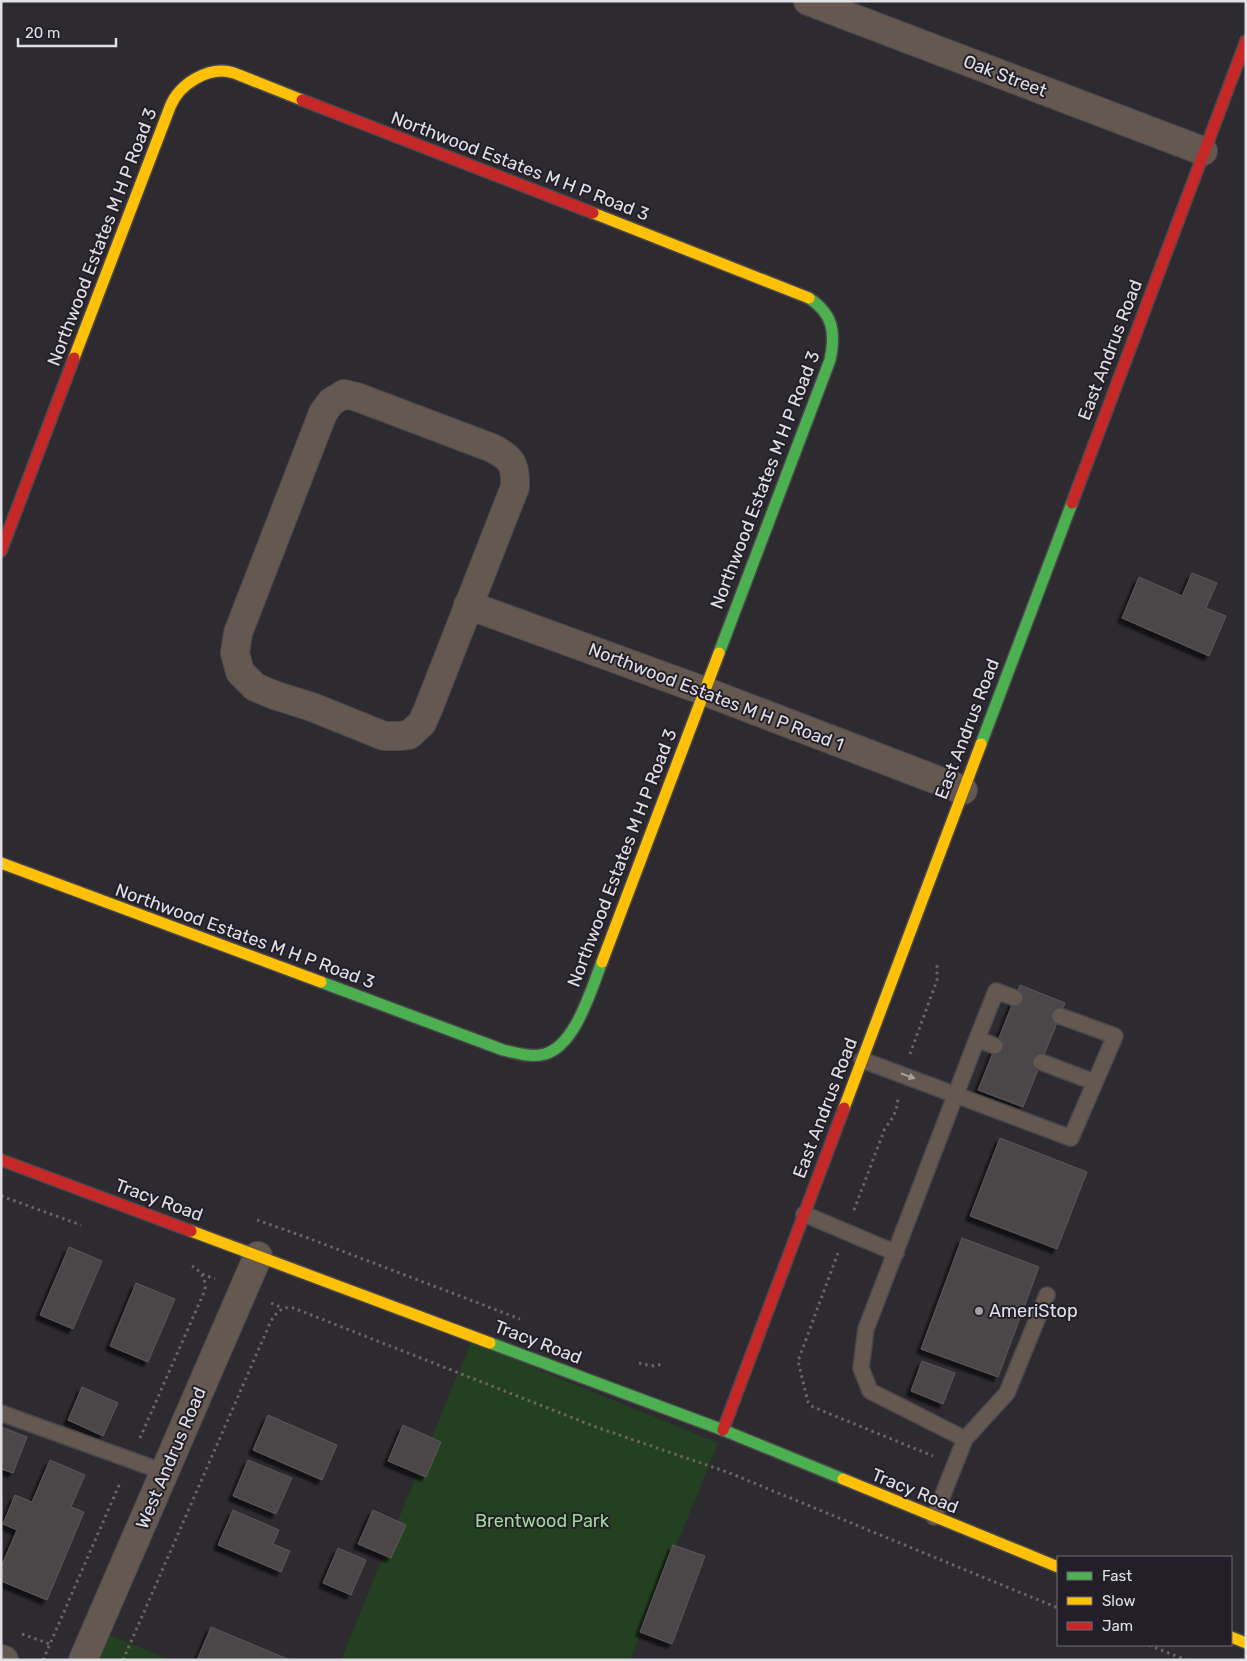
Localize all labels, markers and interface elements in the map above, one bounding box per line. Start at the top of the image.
scale bar [18,15,115,47]
text: 20 m [25,24,60,42]
street label: Oak Street [960,50,1050,102]
street label: Northwood Estates M H P Road 3 [43,105,161,369]
street label: Northwood Estates M H P Road 3 [388,107,652,225]
street label: East Andrus Road [1073,277,1147,423]
street label: Northwood Estates M H P Road 3 [706,348,824,612]
street label: Northwood Estates M H P Road 1 [585,638,847,756]
street label: East Andrus Road [930,656,1004,802]
street label: Northwood Estates M H P Road 3 [563,726,681,990]
street label: Northwood Estates M H P Road 3 [112,879,378,993]
street label: East Andrus Road [788,1035,862,1181]
one-way arrow [900,1073,915,1080]
street label: Tracy Road [112,1174,206,1226]
place label: AmeriStop [989,1300,1078,1322]
marker: AmeriStop [973,1305,985,1317]
street label: Tracy Road [491,1315,585,1369]
street label: West Andrus Road [131,1384,211,1532]
street label: Tracy Road [868,1464,962,1518]
park label: Brentwood Park [475,1510,610,1532]
legend [1057,1556,1232,1646]
text: Fast [1102,1567,1132,1585]
text: Slow [1102,1592,1135,1610]
text: Jam [1102,1617,1133,1635]

